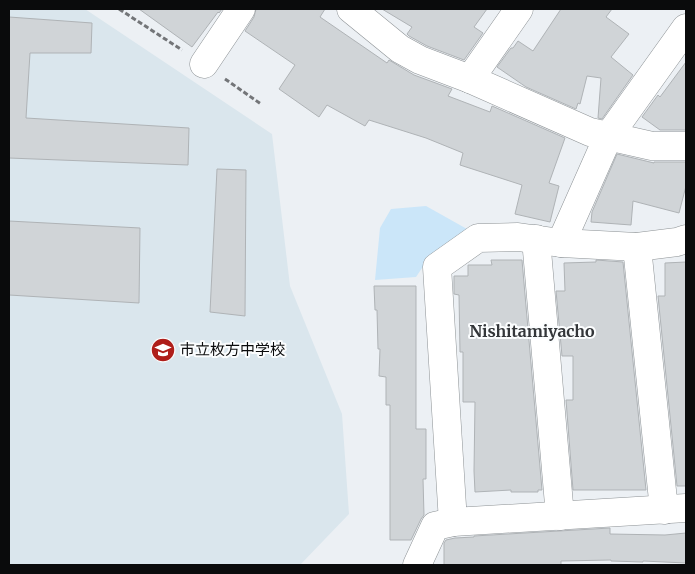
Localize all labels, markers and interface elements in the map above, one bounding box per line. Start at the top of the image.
district label: Nishitamiyacho [469,321,595,341]
school or university icon: 市立枚方中学校 [150,337,176,363]
place label: 市立枚方中学校 [180,340,285,359]

